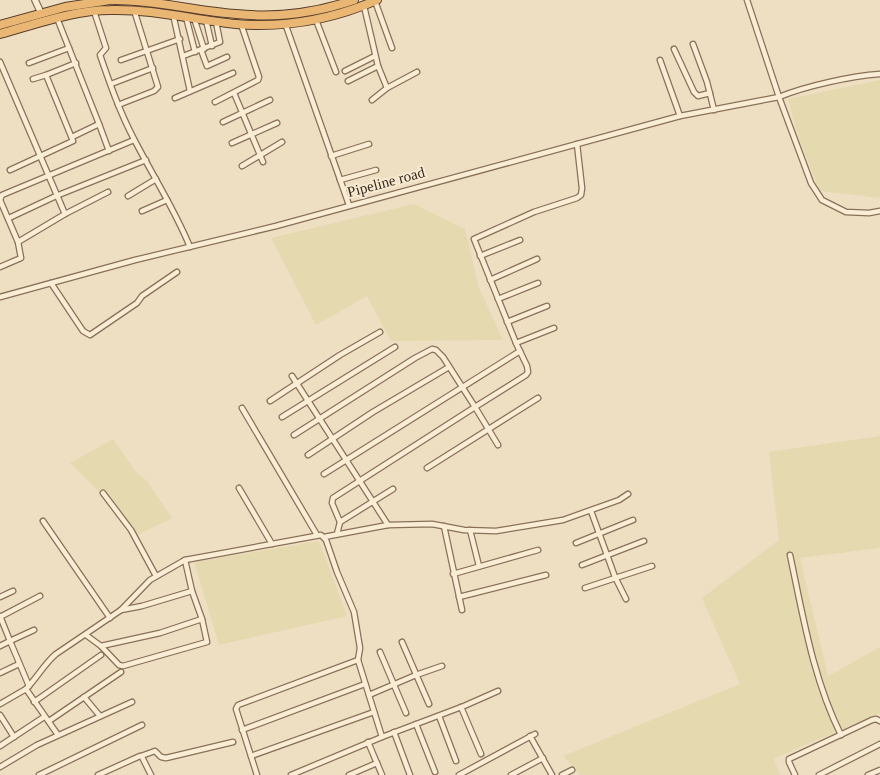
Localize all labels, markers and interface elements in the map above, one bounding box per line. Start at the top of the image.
street label: Pipeline road [345,164,427,200]

